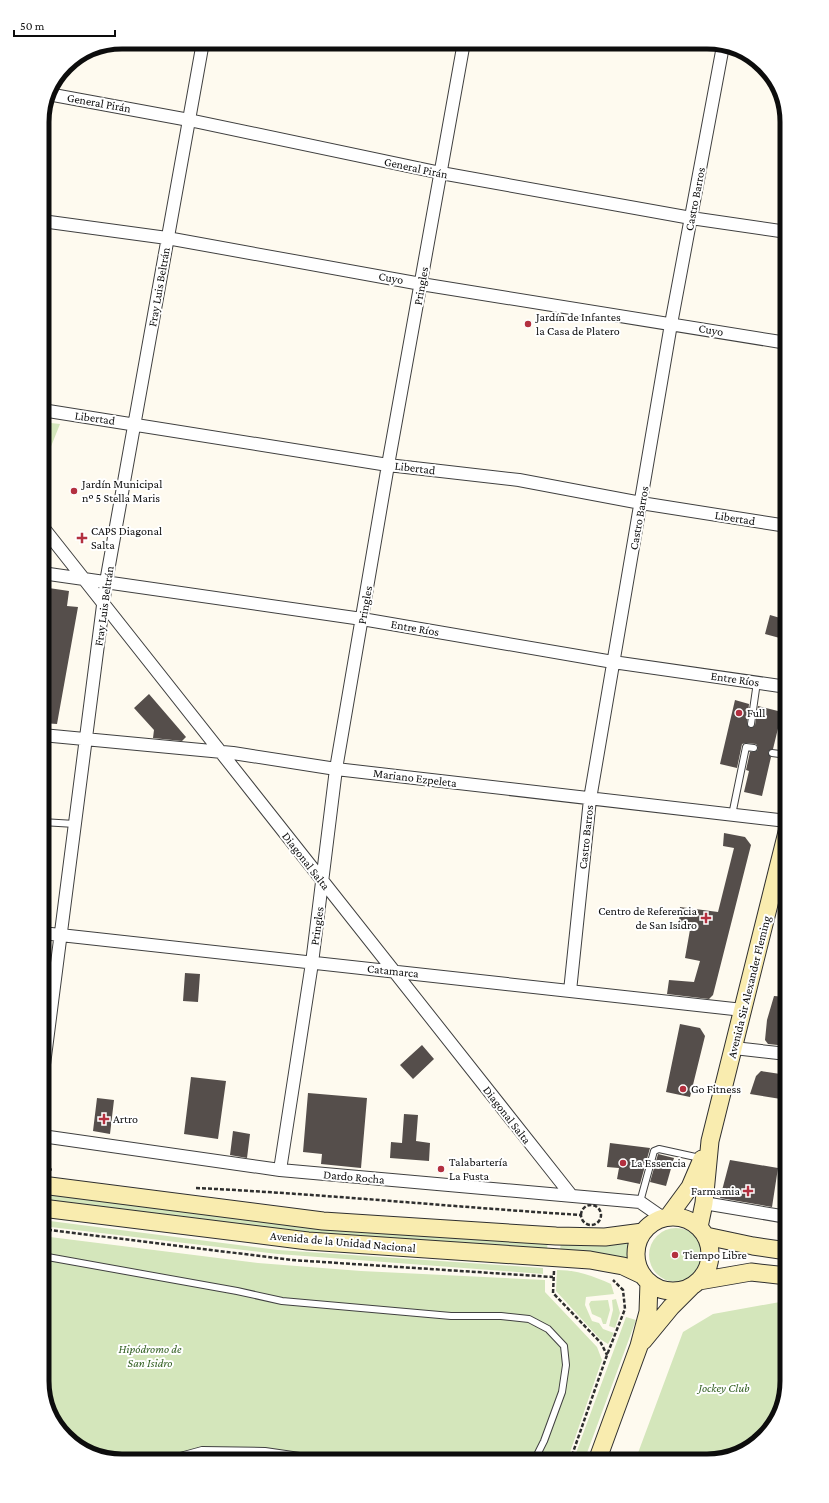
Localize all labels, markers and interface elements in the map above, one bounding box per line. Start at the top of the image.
scale bar [14,12,115,38]
text: 50 m [20,19,45,33]
street label: General Pirán [66,90,133,116]
street label: General Pirán [383,154,450,182]
street label: Castro Barros [682,166,708,232]
street label: Fray Luis Beltrán [145,246,173,328]
street label: Pringles [411,265,431,306]
street label: Cuyo [378,269,404,287]
place label: Jardín de Infantes la Casa de Platero [535,310,621,338]
marker: Jardín de Infantes la Casa de Platero [523,319,533,329]
street label: Cuyo [698,321,724,339]
street label: Libertad [74,408,117,428]
street label: Libertad [394,459,437,478]
place label: Jardín Municipal nº 5 Stella Maris [81,477,162,505]
street label: Castro Barros [627,485,652,551]
marker: Jardín Municipal nº 5 Stella Maris [69,486,79,496]
street label: Libertad [714,508,757,528]
place label: CAPS Diagonal Salta [91,524,162,552]
marker: CAPS Diagonal Salta [76,532,88,544]
street label: Fray Luis Beltrán [91,565,117,647]
street label: Pringles [355,584,375,625]
street label: Entre Ríos [390,617,441,639]
street label: Entre Ríos [710,669,760,689]
place label: Full [747,706,765,720]
marker: Full [734,708,744,718]
street label: Mariano Ezpeleta [372,766,458,790]
street label: Castro Barros [576,804,596,870]
street label: Diagonal Salta [279,829,333,893]
place label: Centro de Referencia de San Isidro [598,904,697,932]
street label: Pringles [307,906,327,946]
marker: Centro de Referencia de San Isidro [700,912,712,924]
street label: Avenida Sir Alexander Fleming [725,914,774,1060]
street label: Catamarca [367,961,420,981]
place label: Go Fitness [691,1082,741,1096]
street label: Diagonal Salta [480,1083,534,1147]
marker: Go Fitness [678,1084,688,1094]
place label: Artro [113,1112,138,1126]
marker: Artro [98,1113,110,1125]
place label: Talabartería La Fusta [449,1155,508,1183]
place label: La Essencia [631,1156,687,1170]
marker: La Essencia [618,1158,628,1168]
marker: Talabartería La Fusta [436,1164,446,1174]
street label: Dardo Rocha [323,1167,386,1187]
place label: Farmamia [691,1184,740,1198]
marker: Farmamia [743,1186,753,1196]
street label: Avenida de la Unidad Nacional [270,1229,416,1255]
place label: Tiempo Libre [683,1248,747,1262]
marker: Tiempo Libre [670,1250,680,1260]
park label: Hipódromo de San Isidro [118,1342,182,1370]
park label: Jockey Club [696,1381,750,1395]

